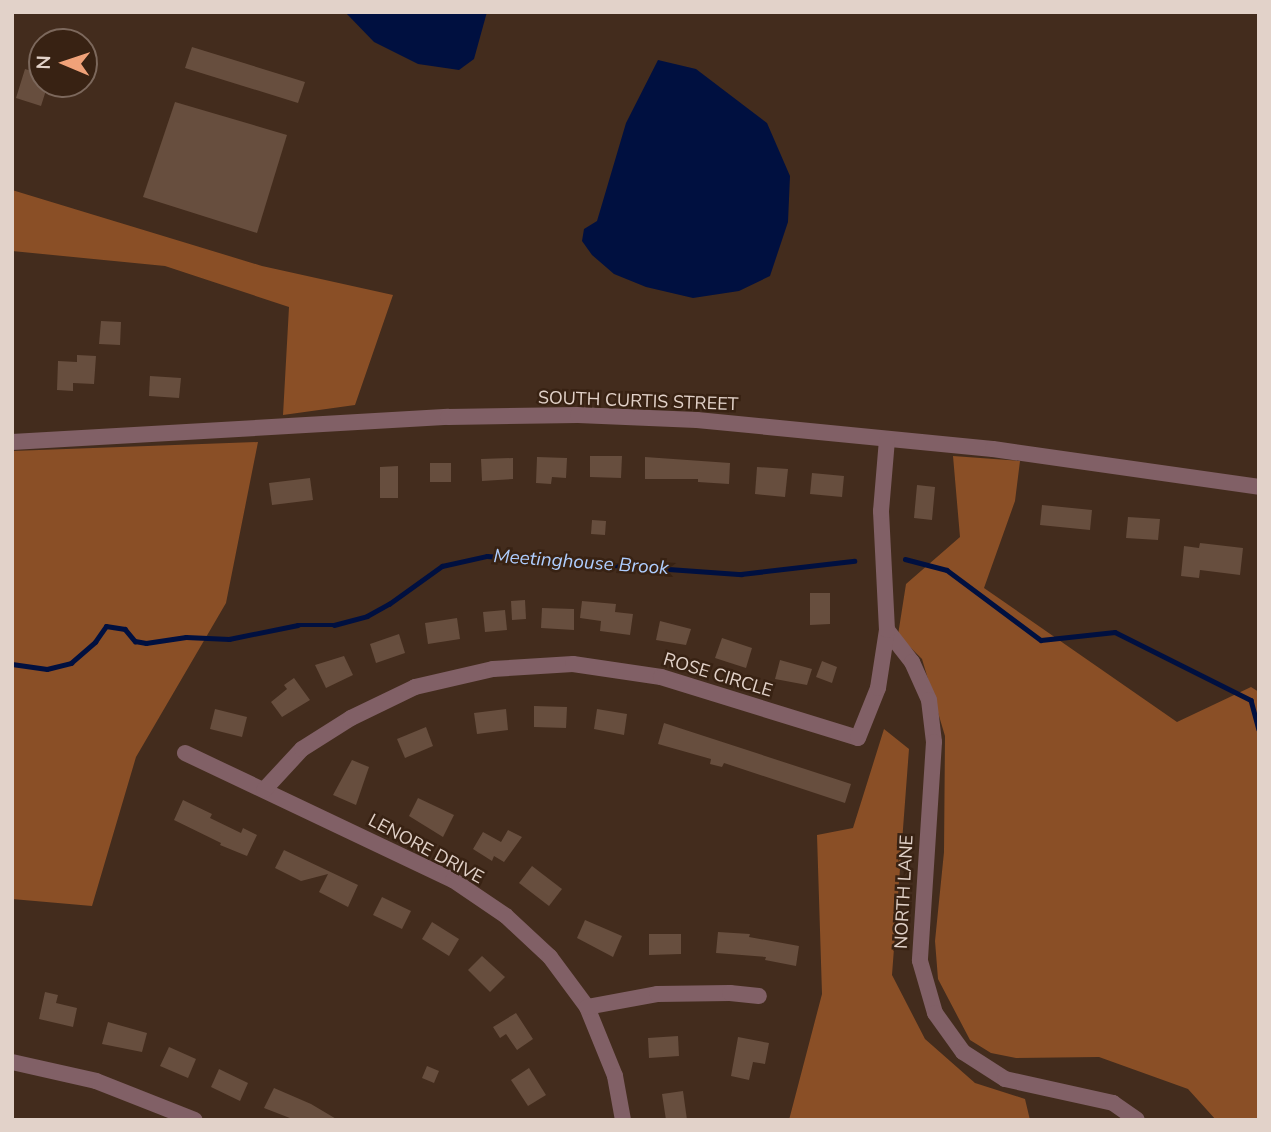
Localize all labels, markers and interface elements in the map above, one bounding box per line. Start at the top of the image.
north arrow [28,28,98,98]
text: N [31,55,57,70]
street label: SOUTH CURTIS STREET [537,387,739,415]
water label: Meetinghouse Brook [493,545,669,581]
street label: ROSE CIRCLE [661,648,775,702]
street label: LENORE DRIVE [365,810,487,888]
street label: NORTH LANE [890,834,918,950]

